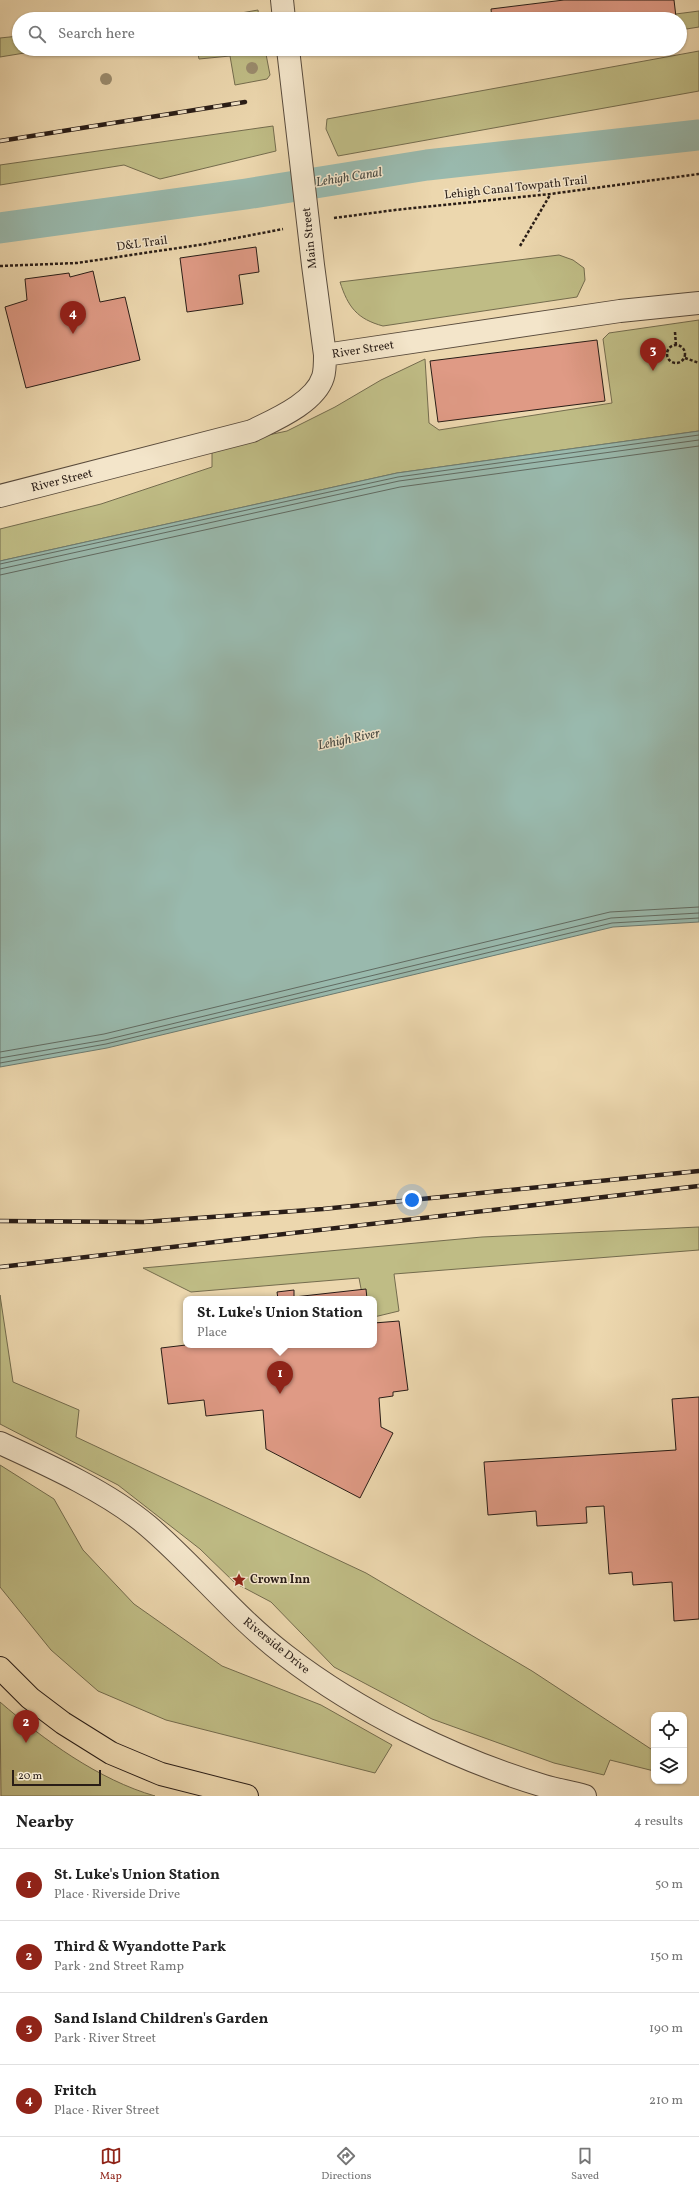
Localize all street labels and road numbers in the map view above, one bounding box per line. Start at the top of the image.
street label: Lehigh Canal Towpath Trail [444,172,589,203]
street label: Main Street [299,206,321,270]
street label: D&L Trail [116,232,169,255]
street label: River Street [331,337,395,363]
street label: River Street [30,466,94,496]
street label: Riverside Drive [239,1614,313,1678]

